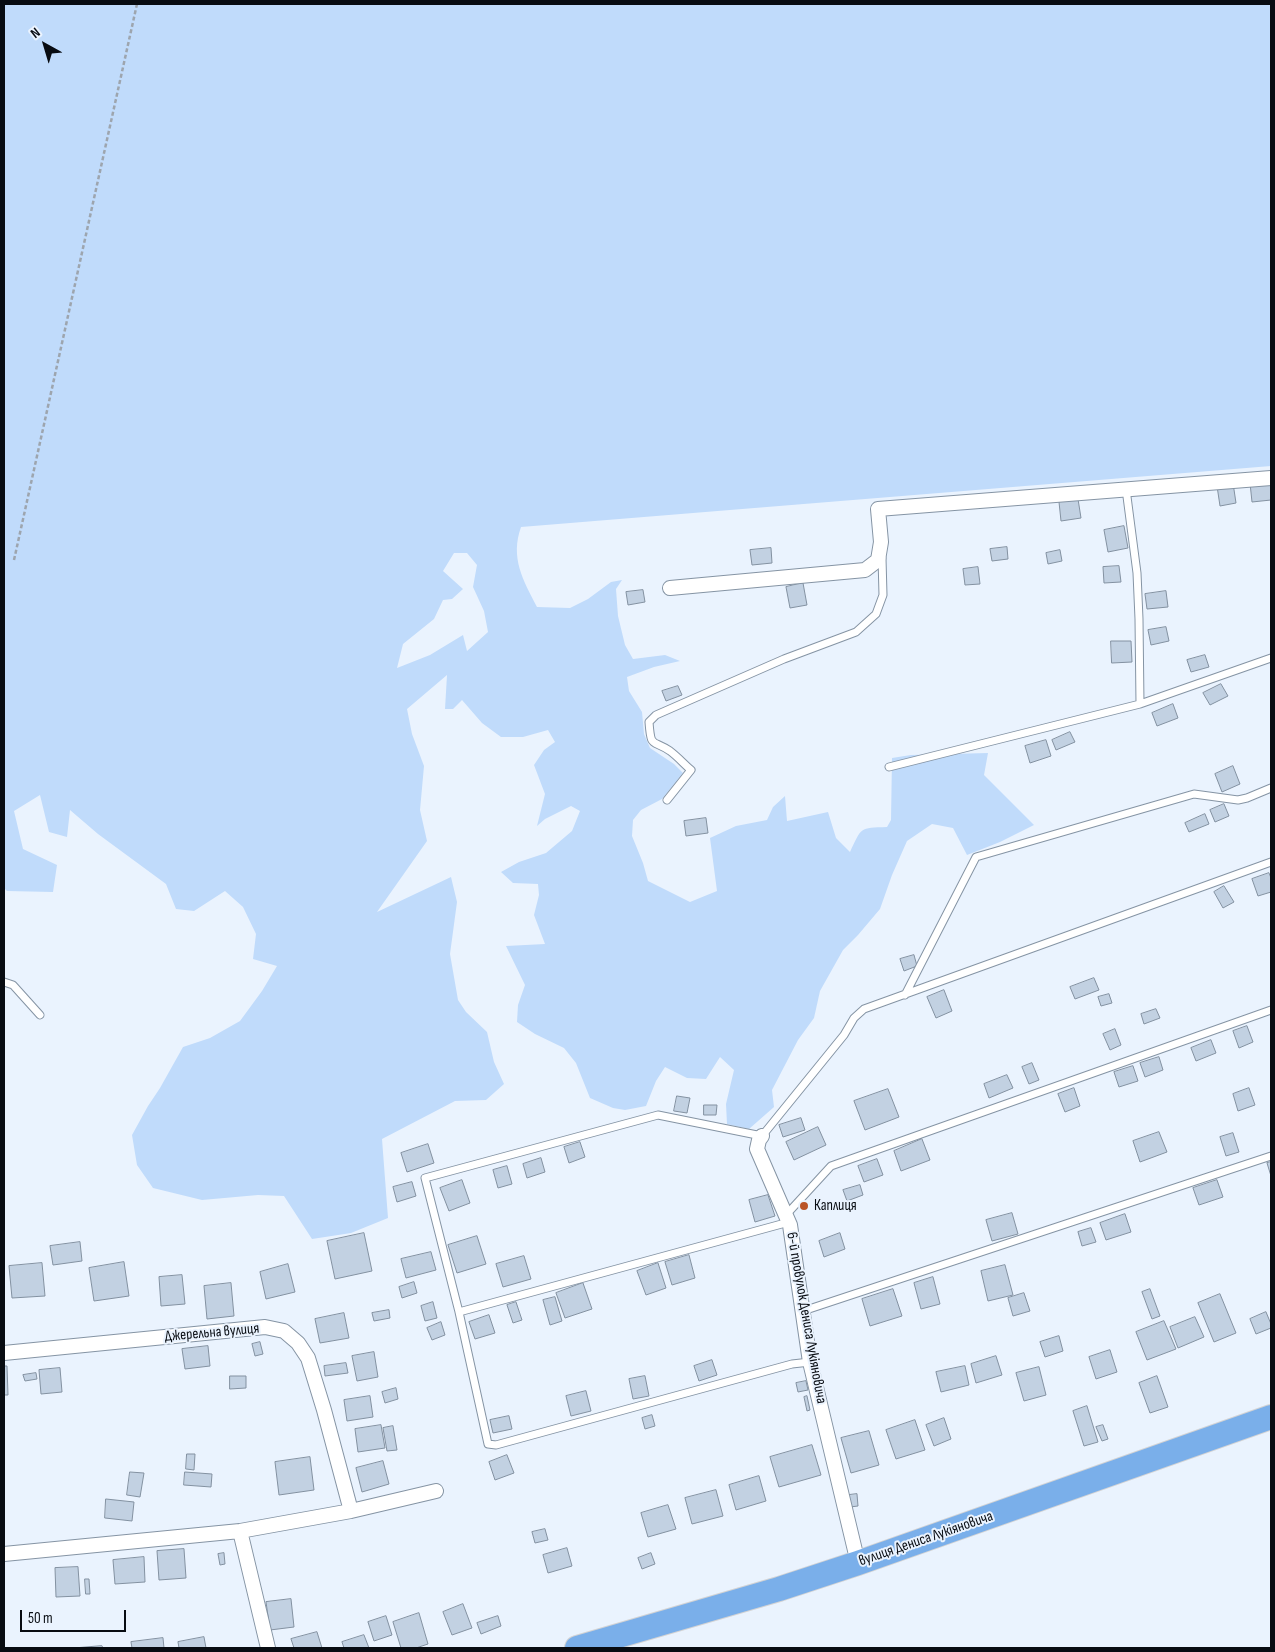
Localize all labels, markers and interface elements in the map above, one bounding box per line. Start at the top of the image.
north arrow [20,20,70,70]
text: N [27,24,43,42]
place label: Каплиця [814,1197,857,1215]
marker: Каплиця [798,1200,810,1212]
street label: 6-й провулок Дениса Лукіяновича [782,1231,830,1405]
street label: Джерельна вулиця [164,1320,260,1346]
street label: вулиця Дениса Лукіяновича [857,1508,995,1570]
scale bar [22,1600,129,1632]
text: 50 m [28,1609,53,1628]

